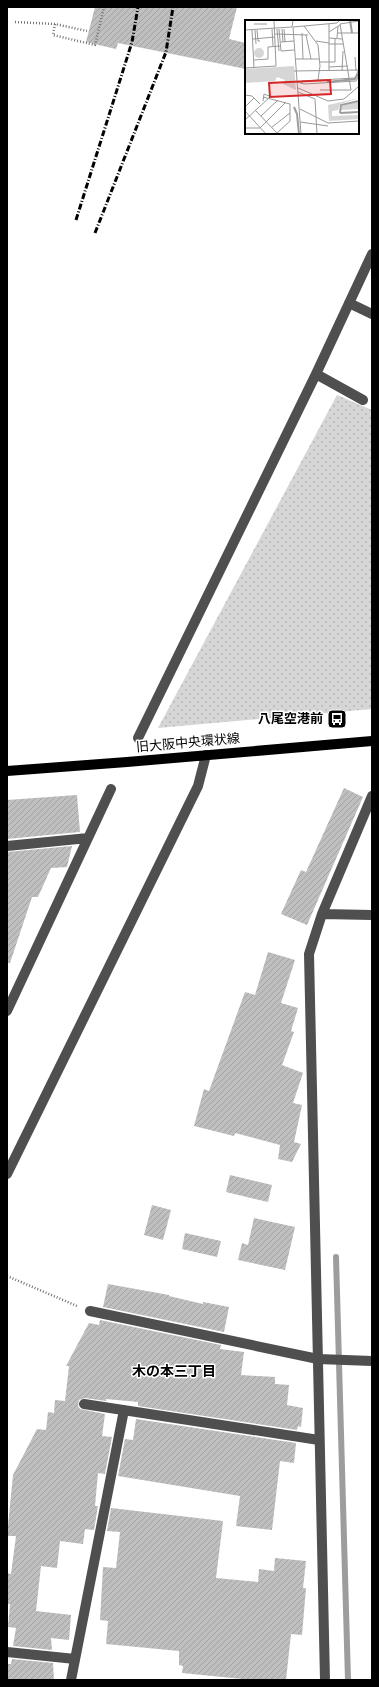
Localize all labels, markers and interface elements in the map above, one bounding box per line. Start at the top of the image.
inset map [245,20,359,134]
bus stop icon: 八尾空港前 [326,708,348,730]
place label: 八尾空港前 [258,711,323,727]
street label: 旧大阪中央環状線 [135,730,241,756]
district label: 木の本三丁目 [132,1363,216,1380]

